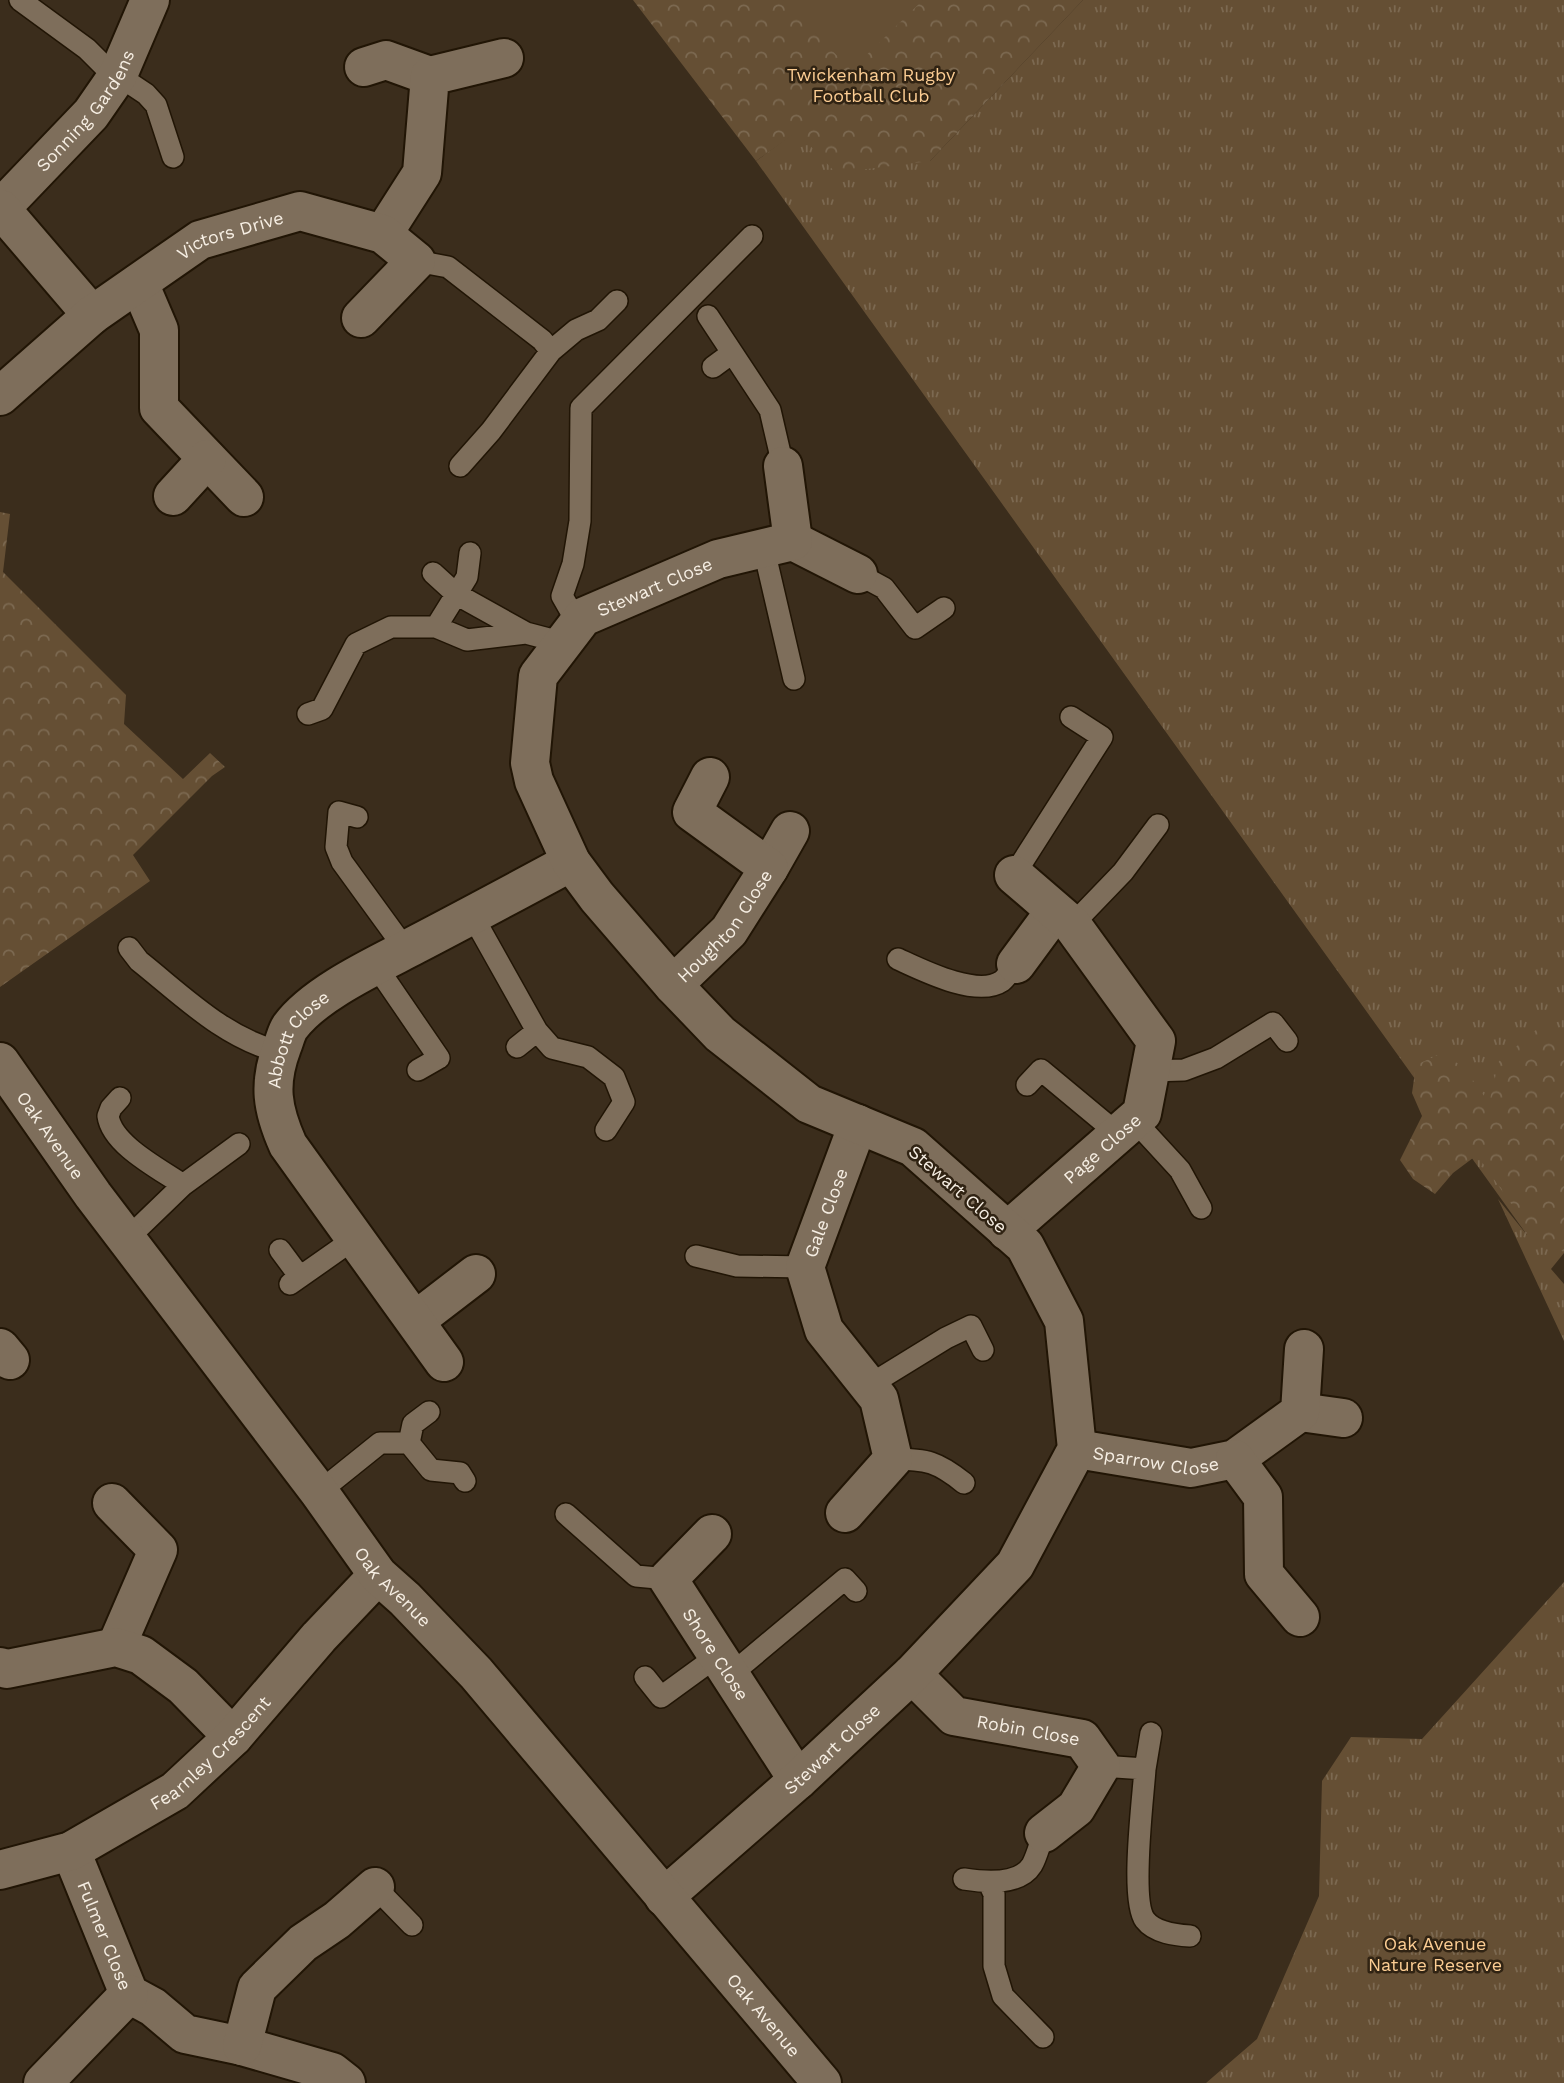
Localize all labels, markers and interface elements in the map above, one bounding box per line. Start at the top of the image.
street label: Sonning Gardens [32,46,138,175]
park label: Twickenham Rugby Football Club [787,64,956,106]
street label: Victors Drive [172,206,286,264]
street label: Stewart Close [594,552,715,620]
street label: Houghton Close [672,865,776,986]
street label: Abbott Close [263,985,333,1089]
street label: Oak Avenue [13,1087,89,1183]
street label: Page Close [1059,1109,1145,1188]
street label: Stewart Close [905,1141,1011,1237]
street label: Gale Close [799,1165,851,1260]
street label: Sparrow Close [1091,1441,1221,1479]
street label: Oak Avenue [351,1542,436,1631]
street label: Shore Close [679,1604,754,1704]
street label: Fearnley Crescent [146,1691,275,1814]
street label: Stewart Close [779,1699,884,1798]
street label: Robin Close [975,1710,1082,1749]
street label: Fulmer Close [74,1878,137,1993]
park label: Oak Avenue Nature Reserve [1368,1933,1502,1975]
street label: Oak Avenue [723,1969,805,2061]

